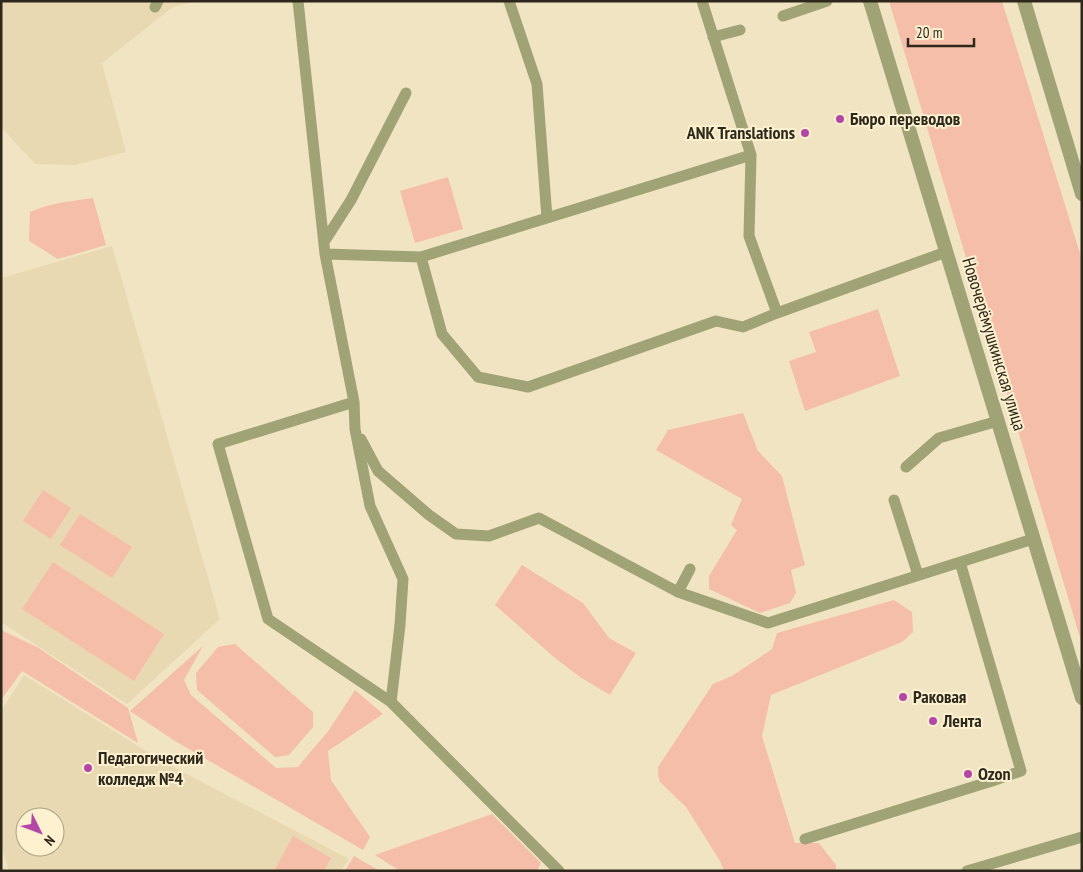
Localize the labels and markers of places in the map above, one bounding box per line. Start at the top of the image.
place label: Бюро переводов [850,107,961,130]
marker: Бюро переводов [834,113,846,125]
place label: ANK Translations [686,121,795,144]
marker: ANK Translations [799,127,811,139]
place label: Раковая [913,685,966,708]
marker: Раковая [897,691,909,703]
place label: Лента [942,709,982,732]
marker: Лента [927,715,939,727]
place label: Педагогический колледж №4 [98,746,203,790]
marker: Педагогический колледж №4 [82,762,94,774]
place label: Ozon [978,762,1011,785]
marker: Ozon [962,768,974,780]

